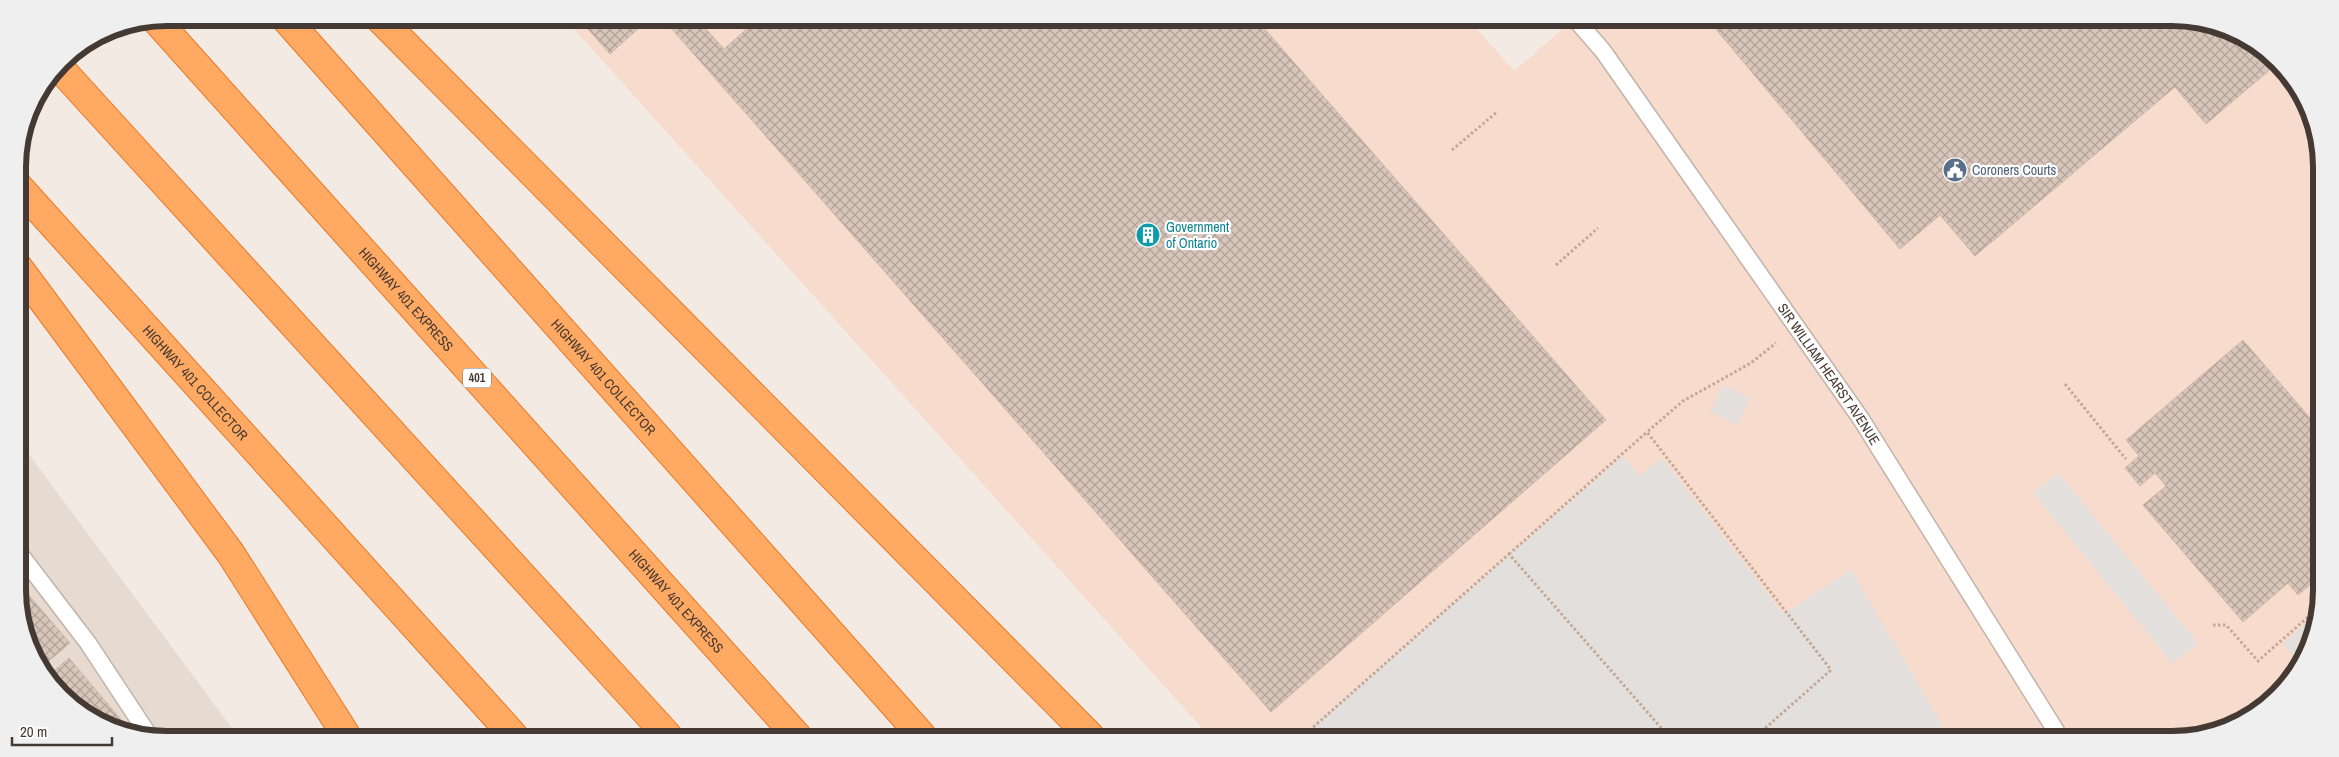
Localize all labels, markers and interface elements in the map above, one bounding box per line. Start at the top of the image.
public building icon: Coroners Courts [1942,157,1968,183]
place label: Coroners Courts [1972,161,2056,179]
place label: Government of Ontario [1166,218,1229,252]
building icon: Government of Ontario [1135,222,1161,248]
street label: HIGHWAY 401 EXPRESS [355,244,458,355]
street label: SIR WILLIAM HEARST AVENUE [1774,300,1884,448]
street label: HIGHWAY 401 COLLECTOR [547,315,660,439]
street label: HIGHWAY 401 COLLECTOR [139,321,252,444]
road number: 401 [463,368,491,388]
street label: HIGHWAY 401 EXPRESS [625,545,728,657]
scale bar [12,714,112,746]
text: 20 m [20,721,47,742]

